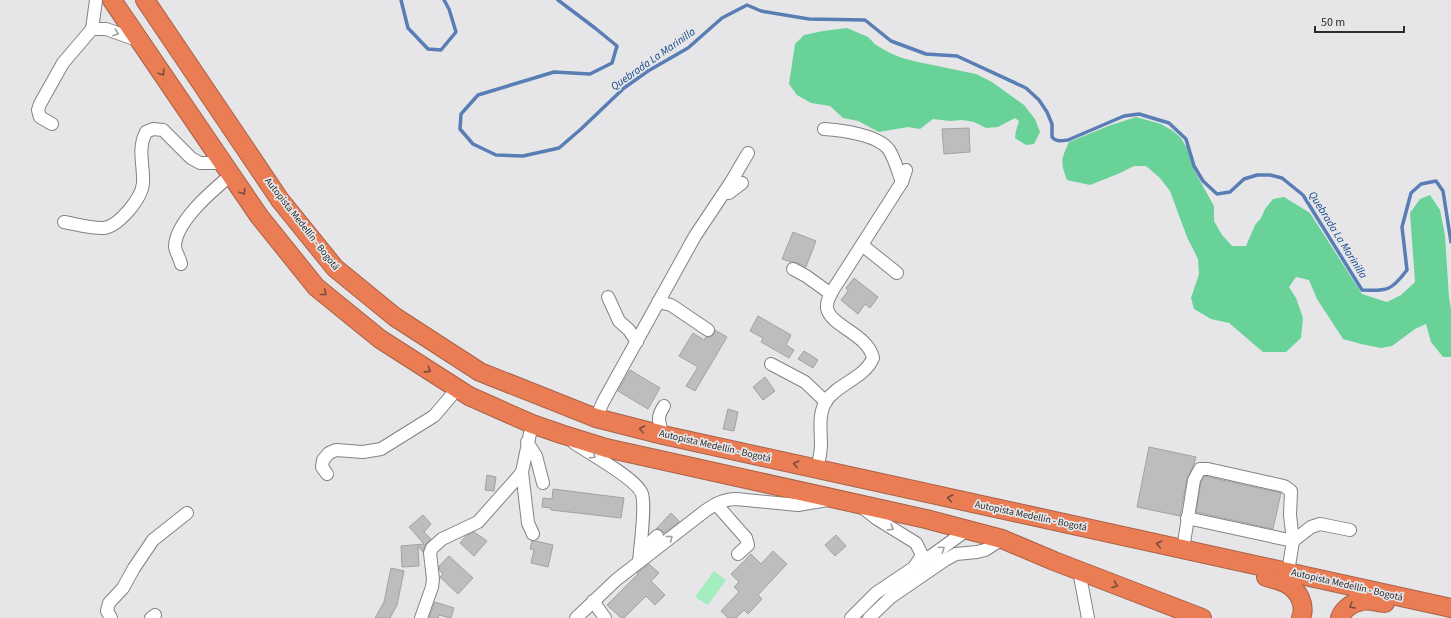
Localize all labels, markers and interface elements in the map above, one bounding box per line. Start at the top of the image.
scale bar [1315,8,1404,34]
text: 50 m [1321,14,1345,31]
water label: Quebrada La Marinilla [608,24,698,94]
one-way arrow [113,28,120,36]
one-way arrow [157,69,165,76]
street label: Autopista Medellín - Bogotá [261,175,343,273]
one-way arrow [238,188,246,195]
water label: Quebrada La Marinilla [1305,189,1371,282]
one-way arrow [319,289,326,296]
one-way arrow [424,365,431,373]
one-way arrow [639,426,645,434]
street label: Autopista Medellín - Bogotá [658,426,772,466]
one-way arrow [589,451,596,458]
one-way arrow [793,460,799,468]
one-way arrow [947,494,953,502]
street label: Autopista Medellín - Bogotá [974,497,1088,535]
one-way arrow [887,523,894,530]
one-way arrow [665,536,672,543]
one-way arrow [1156,540,1162,548]
one-way arrow [938,546,945,554]
street label: Autopista Medellín - Bogotá [1290,565,1404,605]
one-way arrow [1112,581,1119,589]
one-way arrow [1349,601,1356,608]

